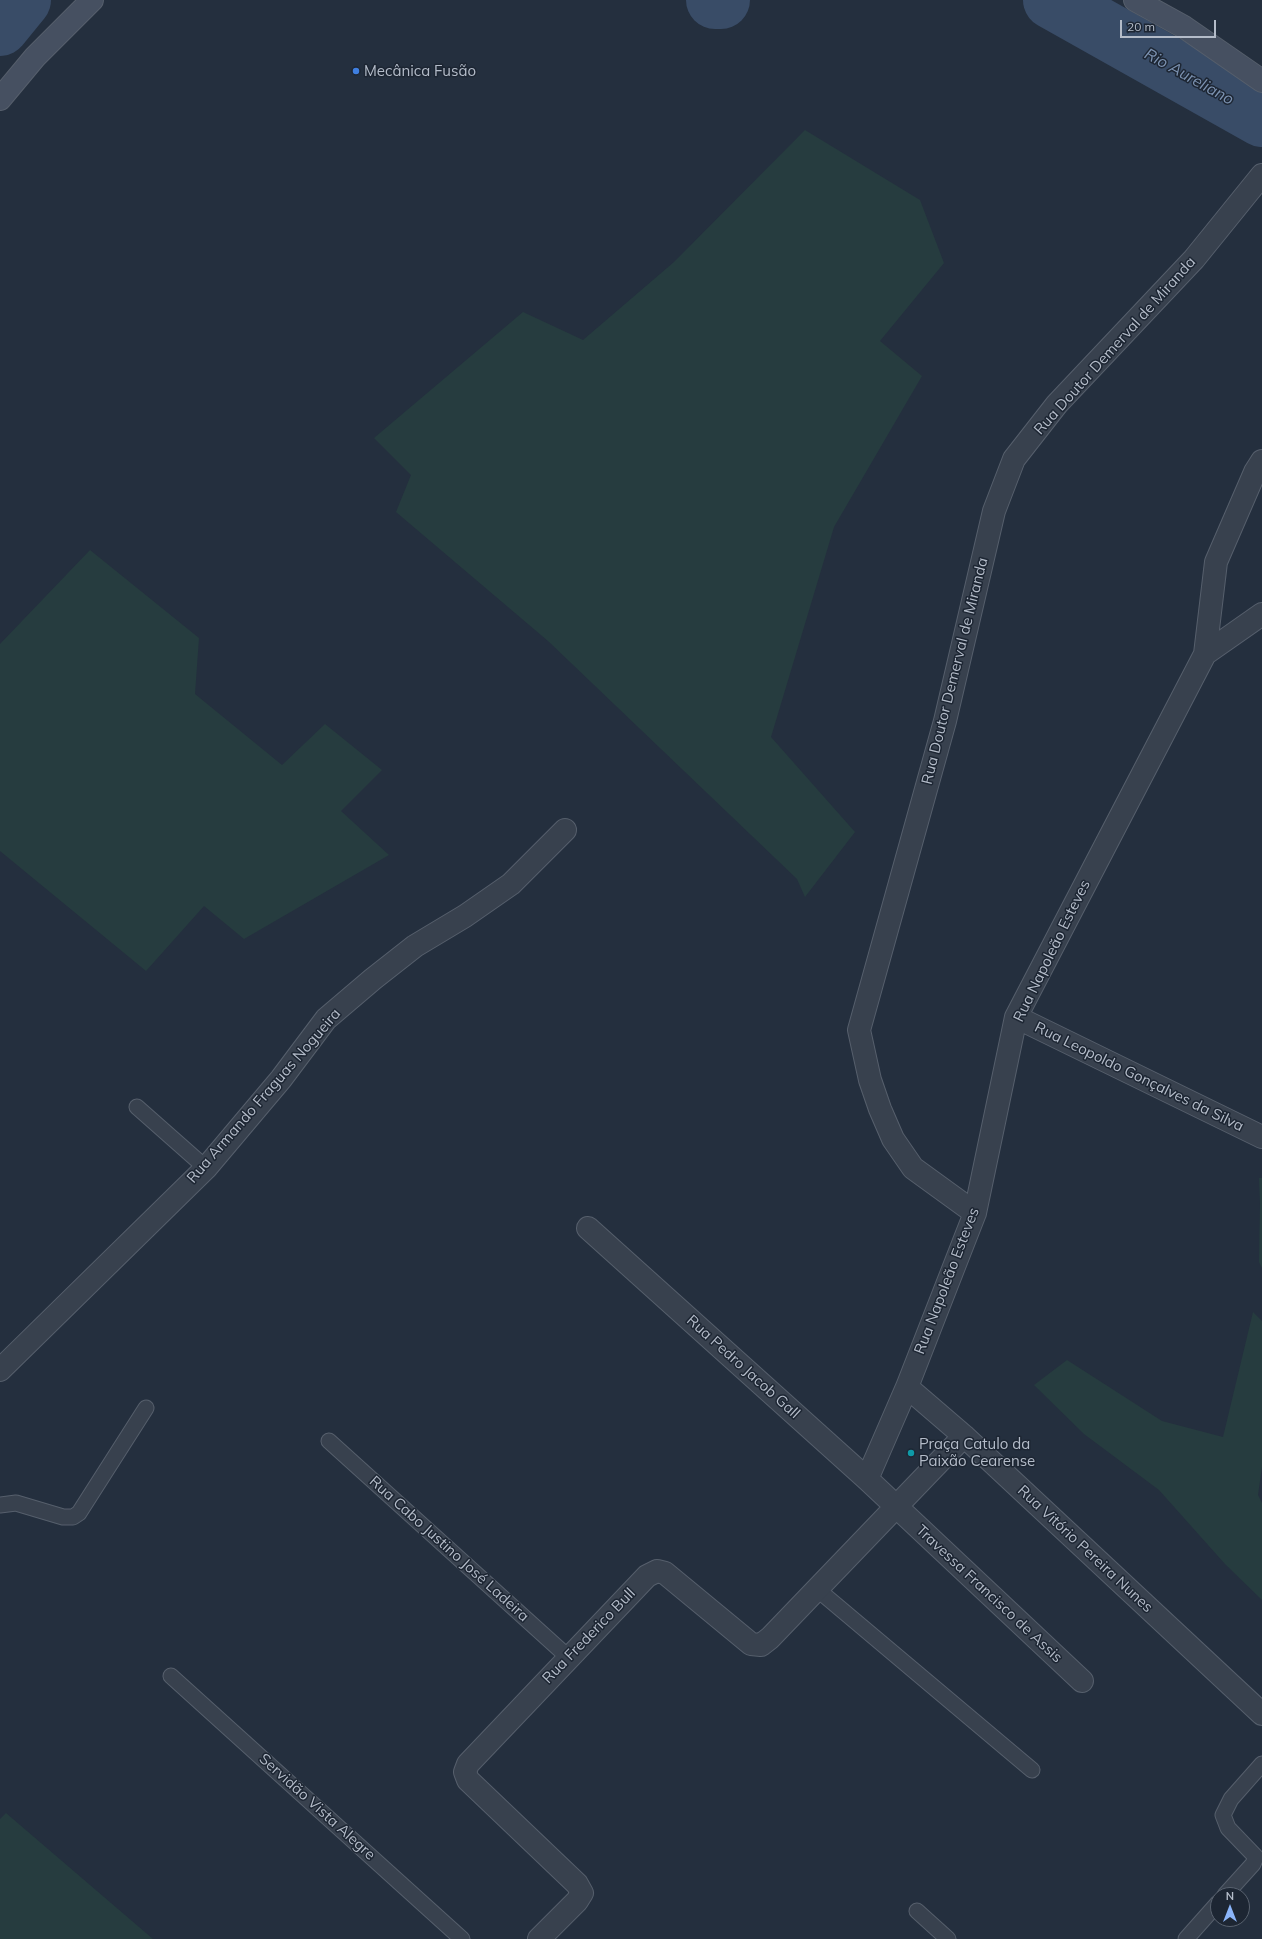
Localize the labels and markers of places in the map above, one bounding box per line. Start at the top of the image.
place label: Mecânica Fusão [364,62,476,80]
marker: Mecânica Fusão [351,66,361,76]
place label: Praça Catulo da Paixão Cearense [919,1435,1035,1470]
marker: Praça Catulo da Paixão Cearense [906,1448,916,1458]

